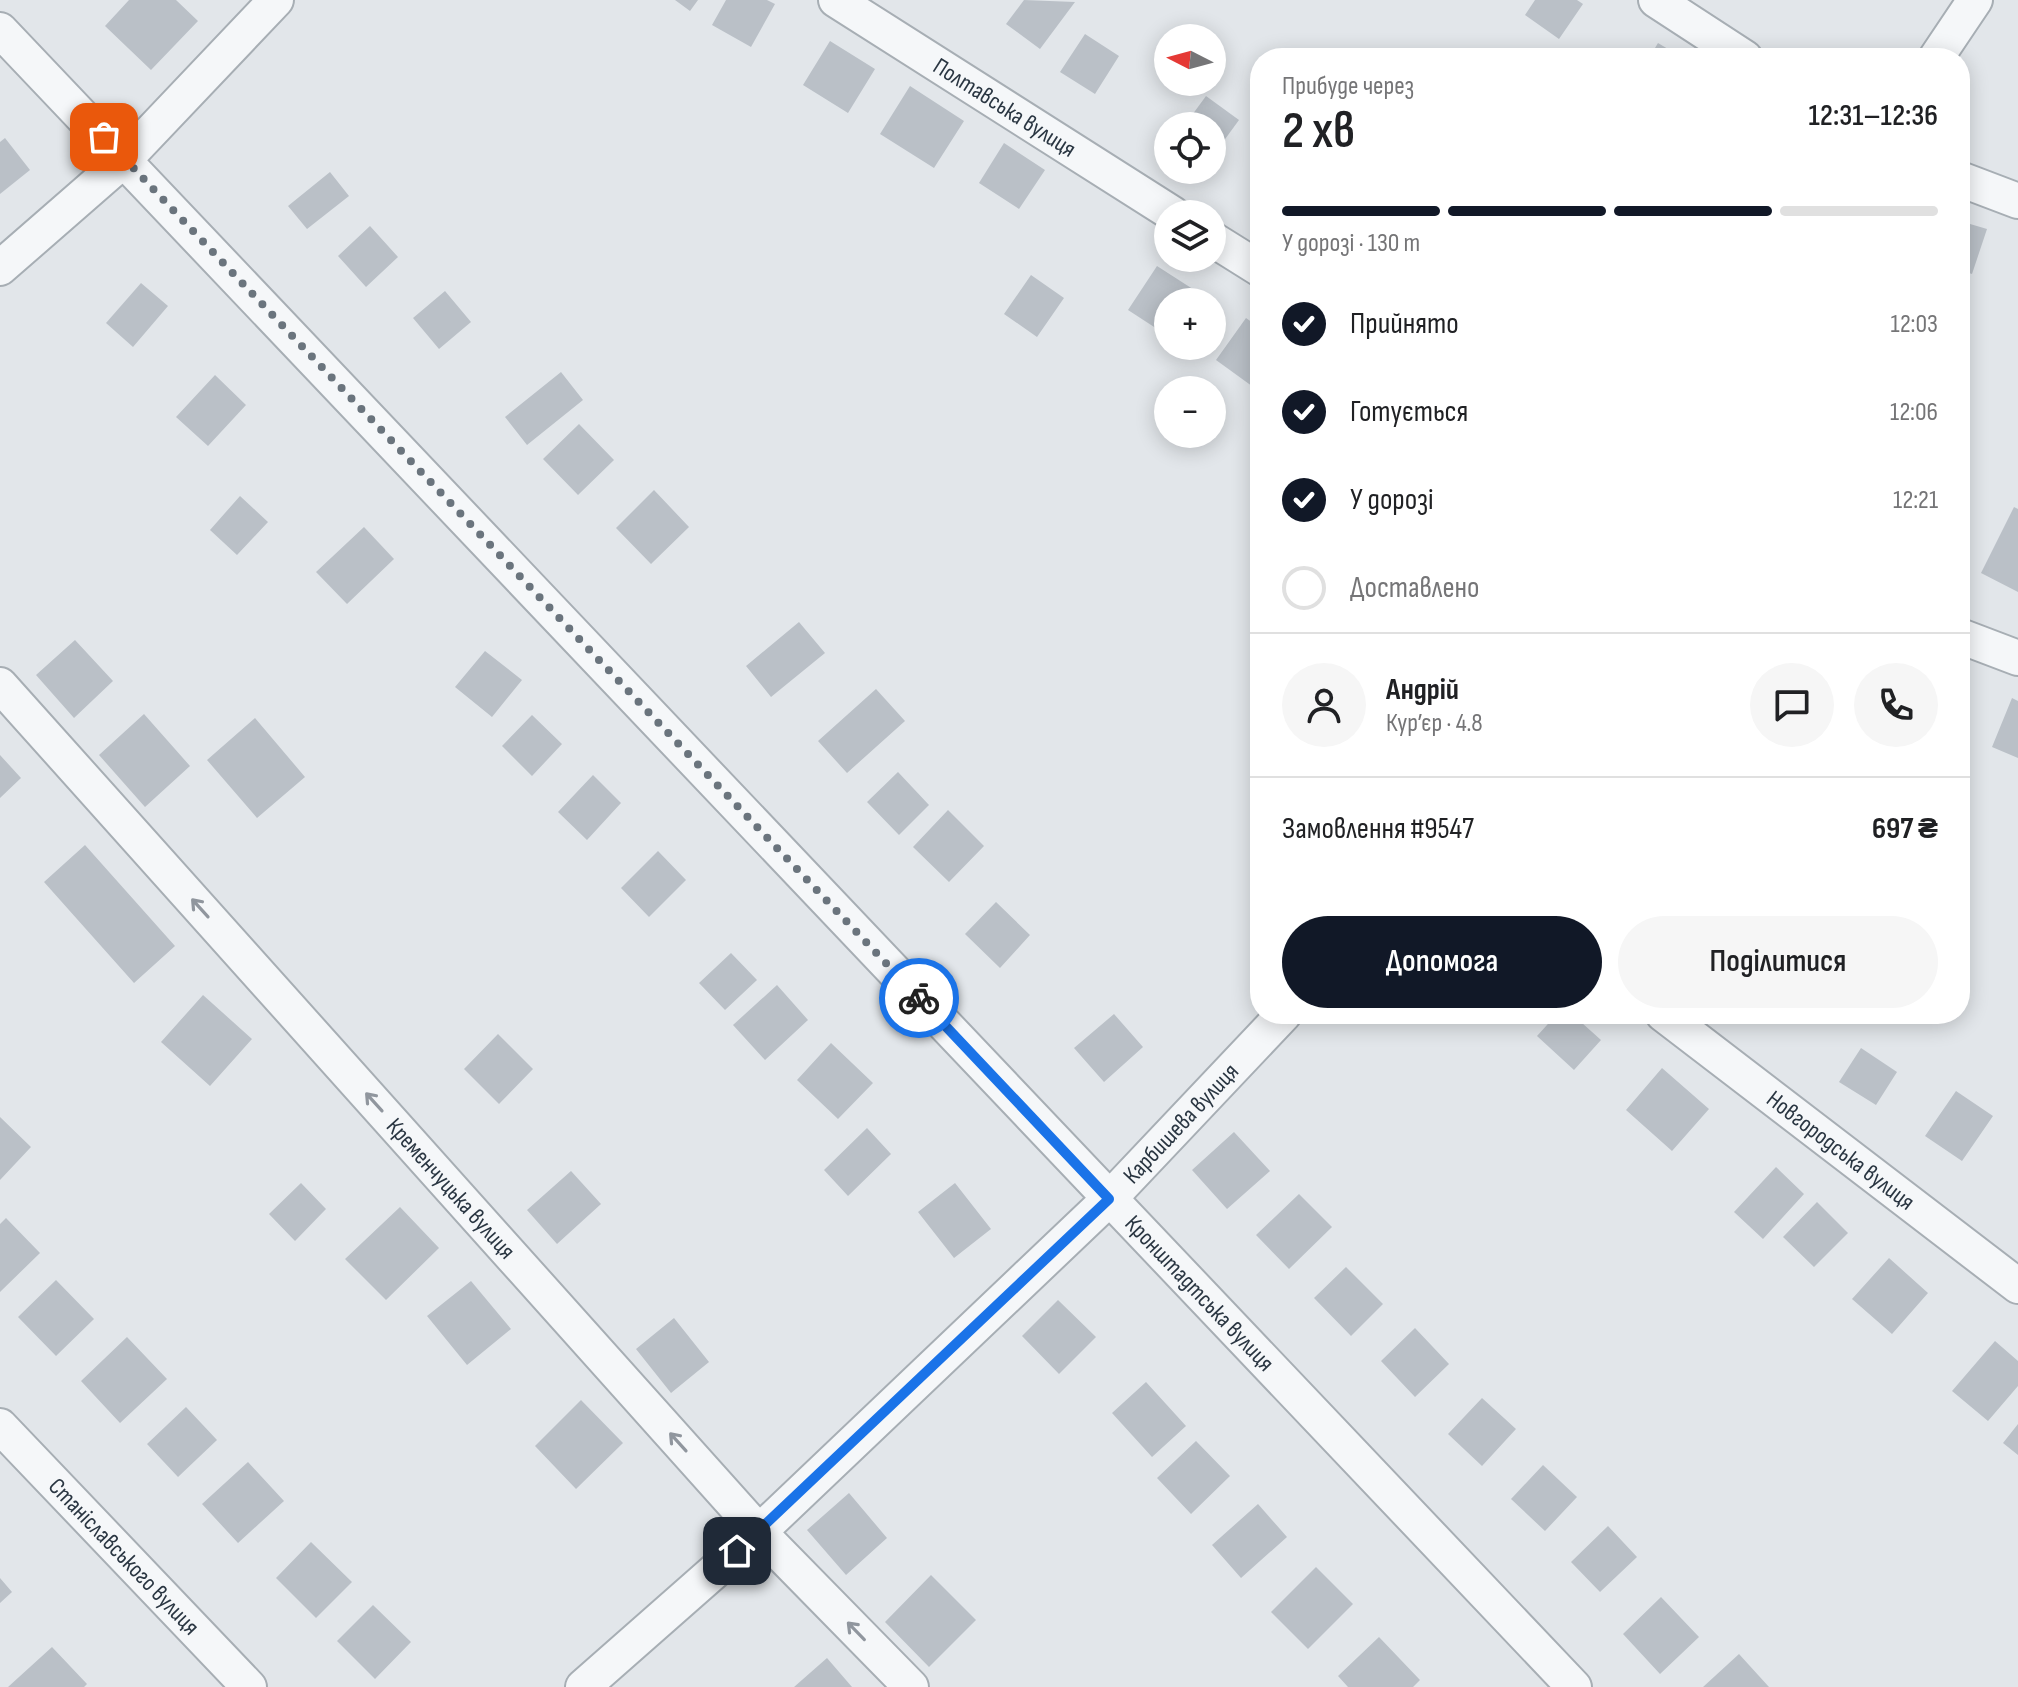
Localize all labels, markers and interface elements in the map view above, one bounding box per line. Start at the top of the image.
north arrow [1154,24,1226,96]
map controls [1154,24,1226,448]
street label: Полтавська вулиця [928,51,1082,163]
text: Прибуде через [1282,71,1414,102]
text: 12:31–12:36 [1809,98,1938,134]
text: 2 хв [1282,100,1355,163]
pin [70,103,138,171]
button: locate [1154,112,1226,184]
icon: bag [82,115,126,159]
button: layers [1154,200,1226,272]
text: У дорозі · 130 m [1282,228,1420,259]
button: + [1154,288,1226,360]
icon: check [1282,302,1326,346]
text: Прийнято [1350,306,1459,342]
text: 12:03 [1891,309,1938,340]
button: − [1154,376,1226,448]
icon: check [1282,390,1326,434]
text: Готується [1350,394,1468,430]
text: 12:06 [1890,397,1938,428]
icon: check [1282,478,1326,522]
text: У дорозі [1350,482,1434,518]
text: 12:21 [1893,485,1938,516]
text: Доставлено [1350,570,1480,606]
button: person [1282,663,1366,747]
button: chat [1750,663,1834,747]
button: phone [1854,663,1938,747]
text: Андрій [1386,672,1459,708]
text: Кур’єр · 4.8 [1386,708,1483,739]
text: Замовлення #9547 [1282,811,1474,847]
text: 697 ₴ [1872,811,1938,847]
one-way arrow [192,899,210,919]
button: Допомога [1282,916,1602,1008]
button: Поділитися [1618,916,1938,1008]
courier [879,958,959,1038]
icon: bike [897,976,941,1020]
street label: Карбишева вулиця [1117,1057,1245,1189]
street label: Новгородська вулиця [1761,1084,1921,1216]
one-way arrow [365,1092,384,1113]
street label: Кременчуцька вулиця [380,1112,522,1265]
street label: Кронштадтська вулиця [1119,1209,1281,1377]
one-way arrow [670,1432,688,1452]
street label: Станіславського вулиця [43,1472,206,1641]
pin [703,1517,771,1585]
icon: home [715,1529,759,1573]
one-way arrow [847,1622,866,1641]

